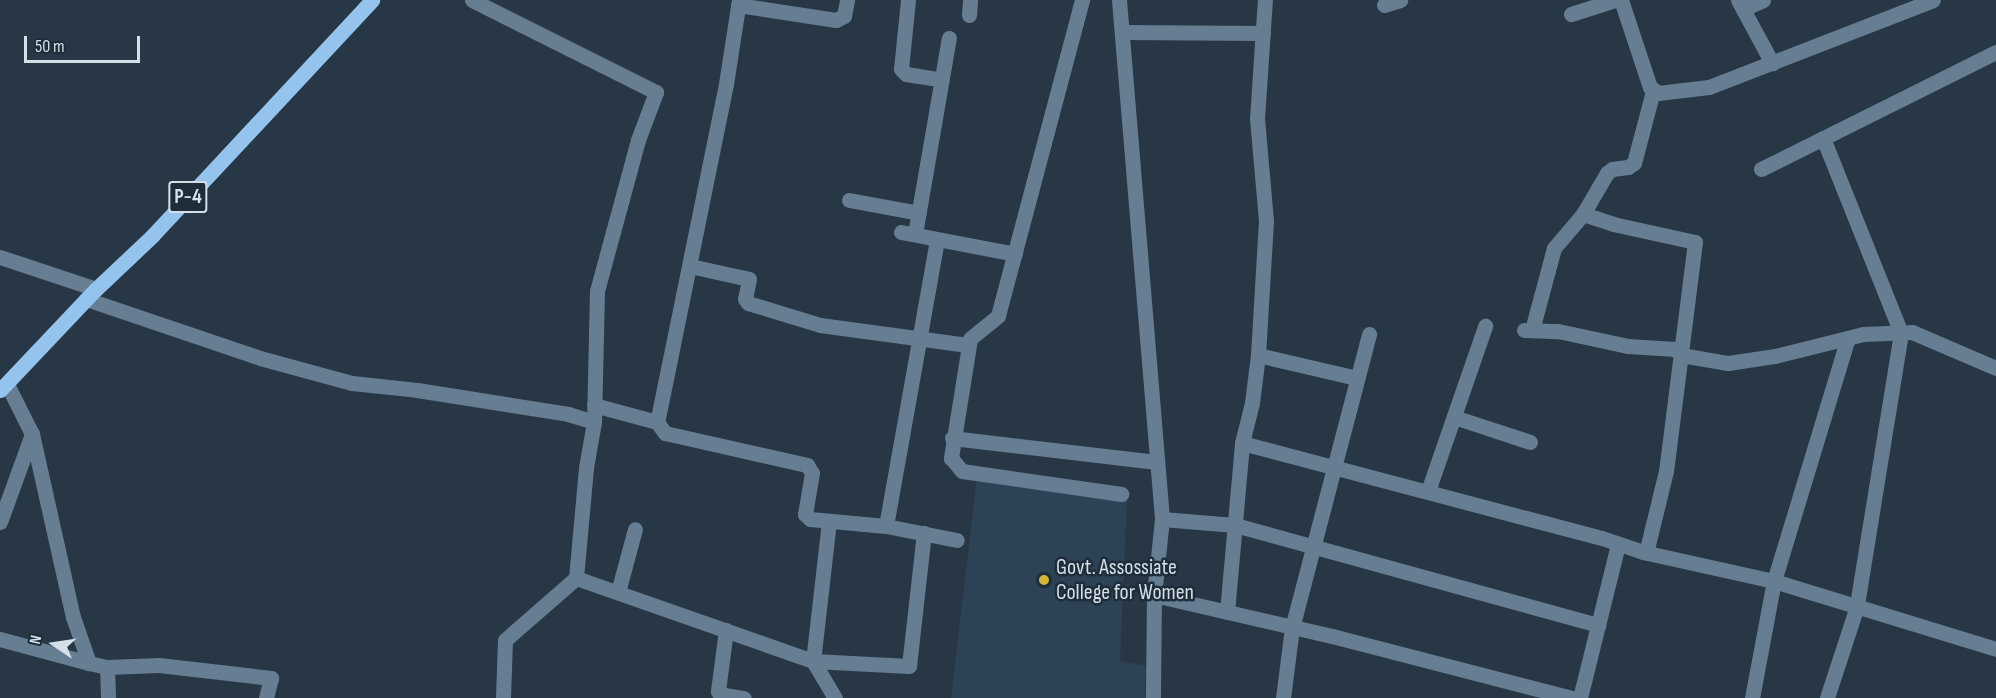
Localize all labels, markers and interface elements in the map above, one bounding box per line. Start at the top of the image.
scale bar [27,24,142,62]
text: 50 m [35,36,65,57]
road number: P-4 [167,179,209,215]
place label: Govt. Assossiate College for Women [1056,554,1194,606]
marker: Govt. Assossiate College for Women [1037,573,1051,587]
north arrow [24,614,84,674]
text: N [26,634,46,646]

